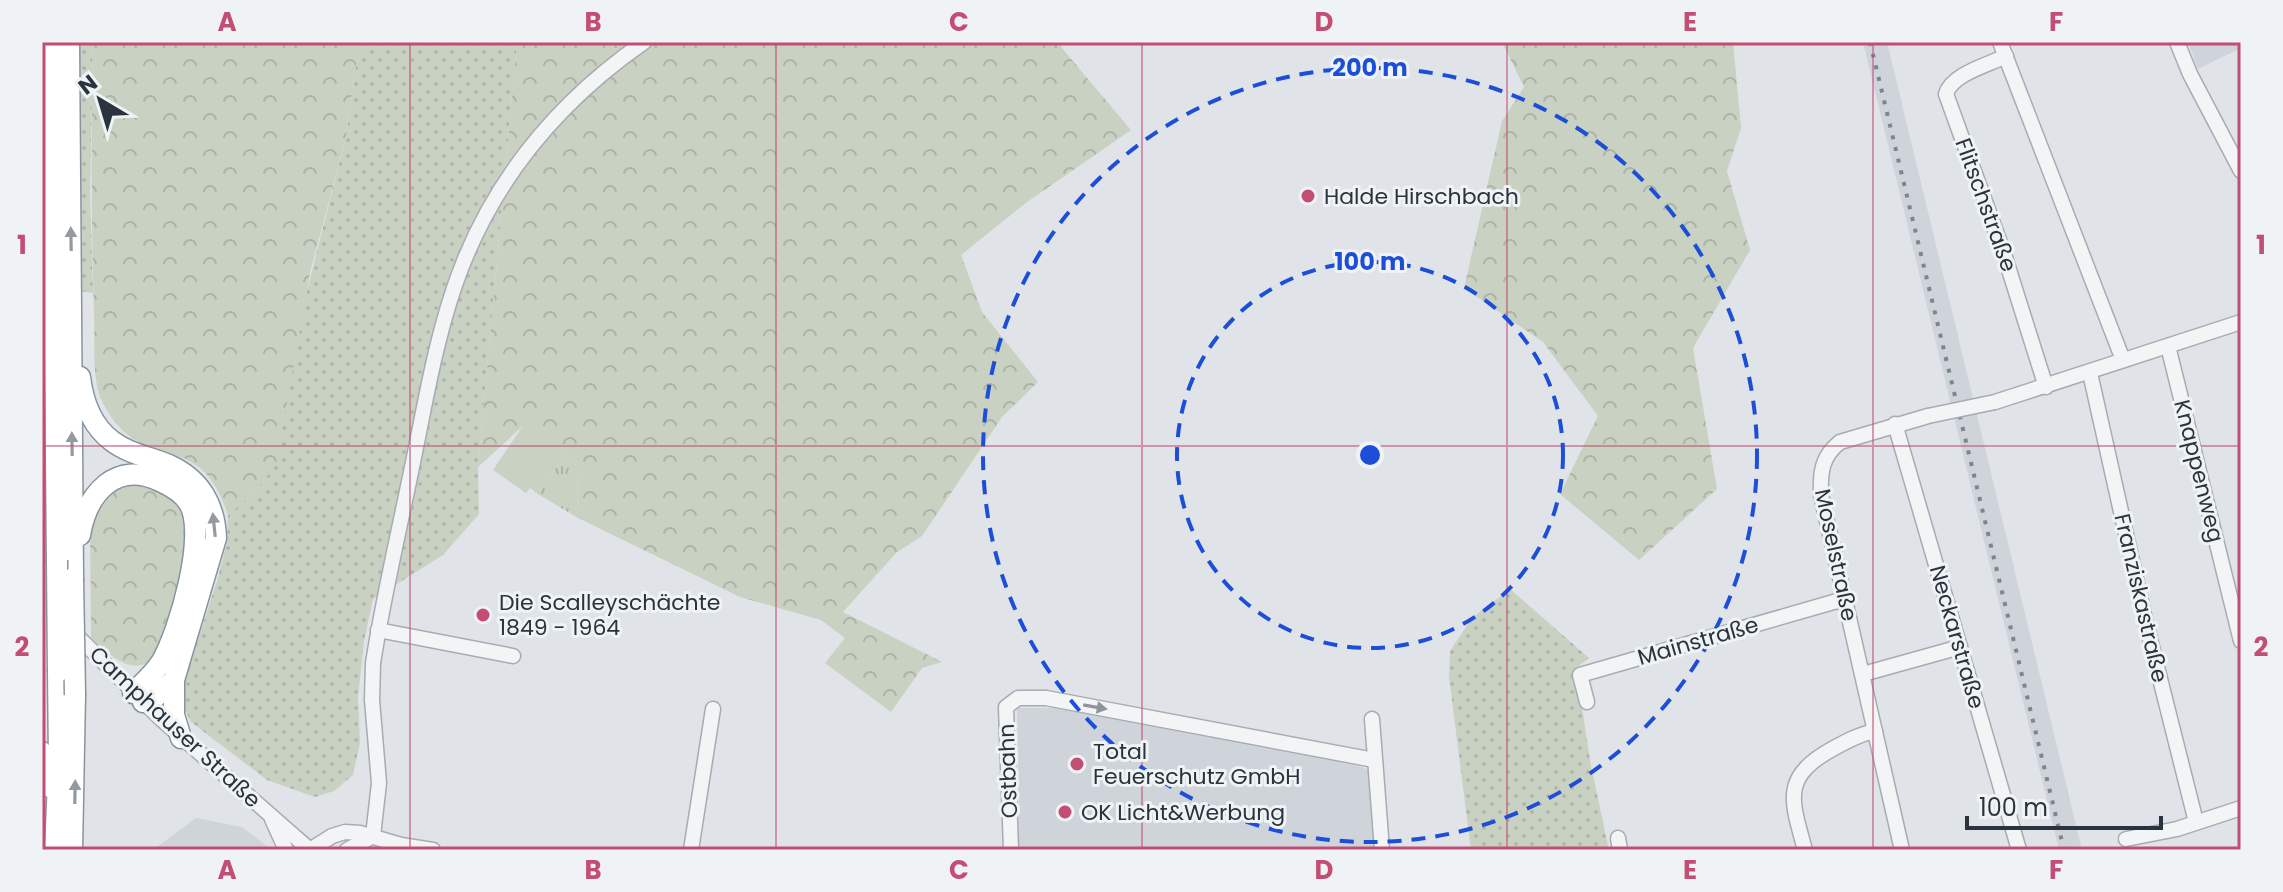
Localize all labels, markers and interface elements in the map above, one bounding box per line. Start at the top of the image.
text: A [217,4,237,40]
text: B [584,4,602,40]
text: C [949,4,969,40]
text: D [1315,4,1334,40]
text: E [1683,4,1697,40]
text: F [2049,4,2063,40]
text: 200 m [1332,51,1408,84]
north arrow [60,60,140,140]
text: N [72,67,104,102]
street label: Flitschstraße [1947,134,2025,276]
place label: Halde Hirschbach [1324,181,1519,212]
marker: Halde Hirschbach [1299,187,1317,205]
one-way arrow [65,226,77,251]
text: 1 [17,227,27,263]
text: 1 [2256,227,2266,263]
text: 100 m [1335,245,1405,278]
street label: Knappenweg [2166,396,2232,546]
one-way arrow [66,431,78,456]
centre of rings [1356,441,1384,469]
street label: Moselstraße [1807,486,1865,624]
street label: Franziskastraße [2106,510,2176,686]
one-way arrow [208,512,221,537]
street label: Neckarstraße [1922,562,1992,712]
place label: Die Scalleyschächte 1849 - 1964 [499,587,720,643]
marker: Die Scalleyschächte 1849 - 1964 [474,606,492,624]
street label: Mainstraße [1634,609,1762,673]
text: 2 [15,629,30,665]
text: 2 [2254,629,2269,665]
street label: Camphauser Straße [82,639,268,815]
one-way arrow [1083,702,1108,714]
street label: Ostbahn [991,723,1025,819]
place label: Total Feuerschutz GmbH [1093,736,1300,792]
marker: Total Feuerschutz GmbH [1068,755,1086,773]
one-way arrow [68,779,81,804]
scale bar [1967,780,2161,830]
text: 100 m [1979,791,2048,824]
place label: OK Licht&Werbung [1081,797,1285,828]
marker: OK Licht&Werbung [1056,803,1074,821]
text: A [217,852,237,888]
text: B [584,852,602,888]
text: C [949,852,969,888]
text: D [1315,852,1334,888]
text: E [1683,852,1697,888]
text: F [2049,852,2063,888]

